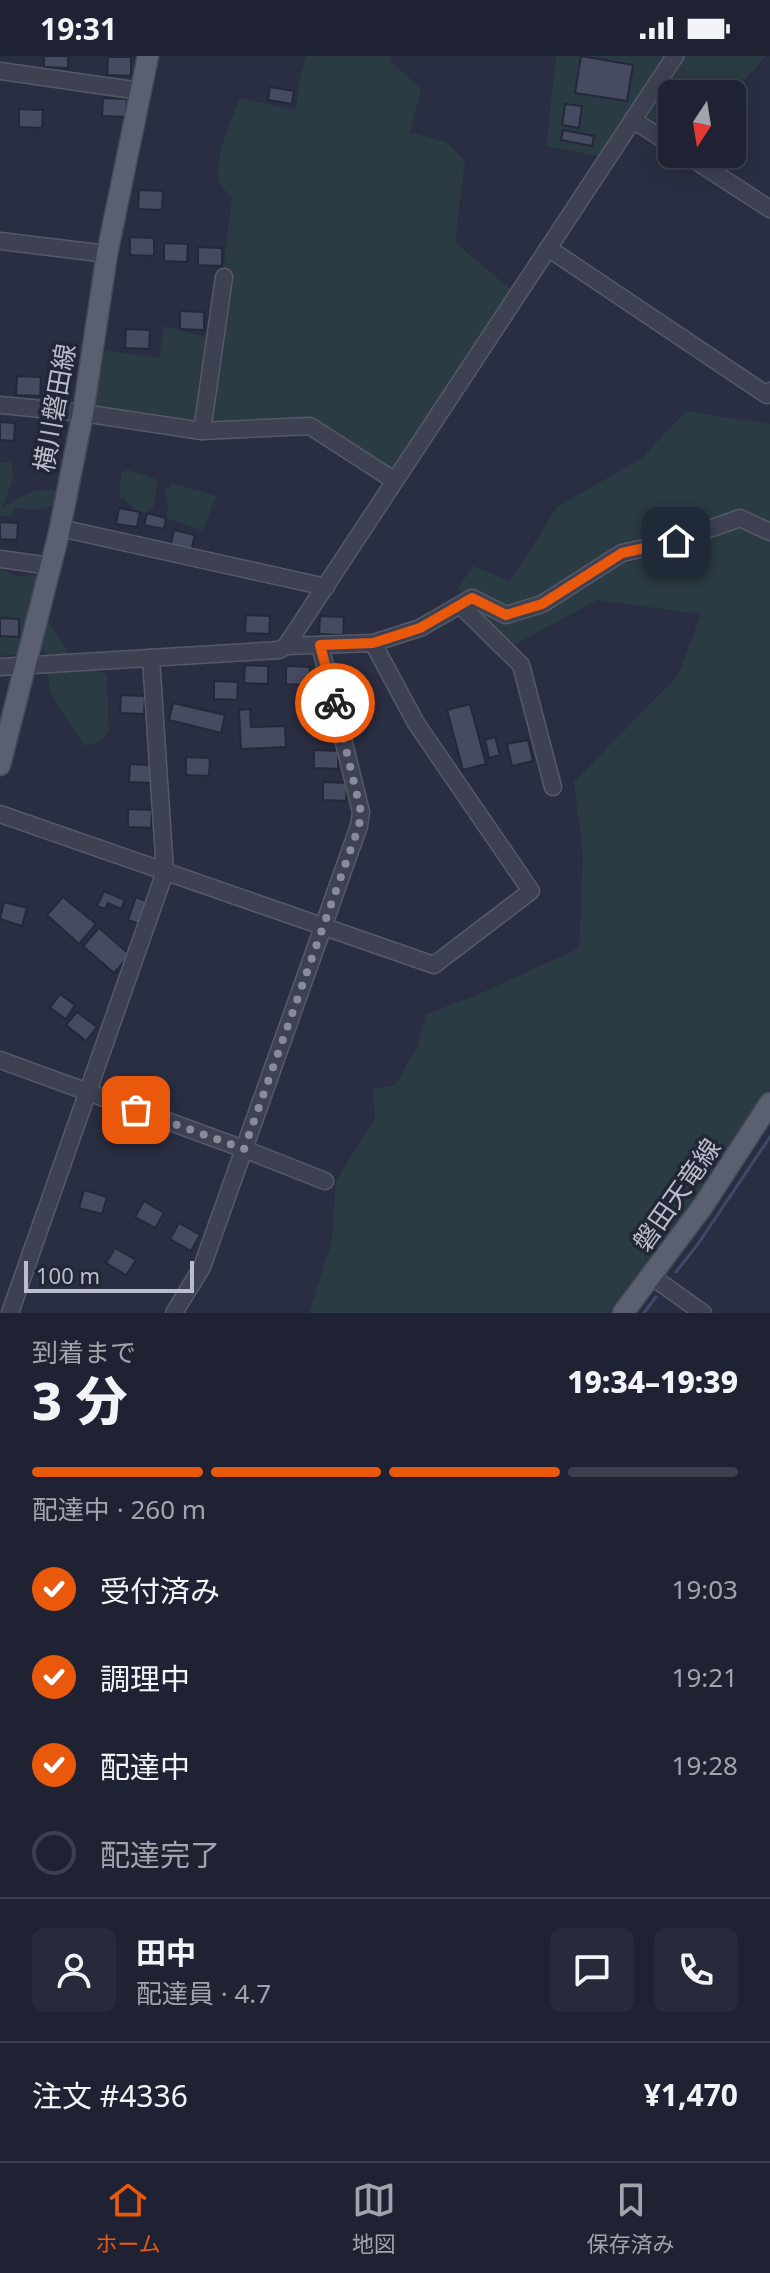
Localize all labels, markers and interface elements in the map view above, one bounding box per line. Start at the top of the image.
text: 19:31 [40,8,117,49]
north arrow [658,80,746,168]
map controls [658,80,746,168]
street label: 横川磐田線 [25,341,83,475]
pin [642,507,710,575]
icon: home [654,519,698,563]
courier [295,663,375,743]
icon: bike [313,681,357,725]
pin [102,1076,170,1144]
icon: bag [114,1088,158,1132]
street label: 磐田天竜線 [624,1131,728,1258]
scale bar [24,1257,194,1293]
text: 100 m [36,1260,100,1290]
text: 到着まで [32,1334,136,1370]
text: 19:34–19:39 [567,1361,738,1402]
text: 3 分 [32,1364,128,1435]
text: 配達中 · 260 m [32,1491,206,1527]
icon: check [32,1567,76,1611]
text: 受付済み [100,1570,220,1611]
text: 19:03 [672,1571,738,1607]
icon: check [32,1655,76,1699]
text: 調理中 [100,1658,190,1699]
text: 19:21 [672,1659,738,1695]
icon: check [32,1743,76,1787]
text: 配達中 [100,1746,190,1787]
text: 19:28 [672,1747,738,1783]
text: 配達完了 [100,1834,220,1875]
button: person [32,1928,116,2012]
button: chat [550,1928,634,2012]
button: phone [654,1928,738,2012]
text: 田中 [136,1932,196,1973]
text: 配達員 · 4.7 [136,1975,271,2011]
text: ¥1,470 [644,2074,738,2115]
text: 注文 #4336 [32,2075,188,2116]
tab: ホーム [95,2178,161,2258]
tab: 地図 [352,2178,396,2258]
tab: 保存済み [587,2178,675,2258]

